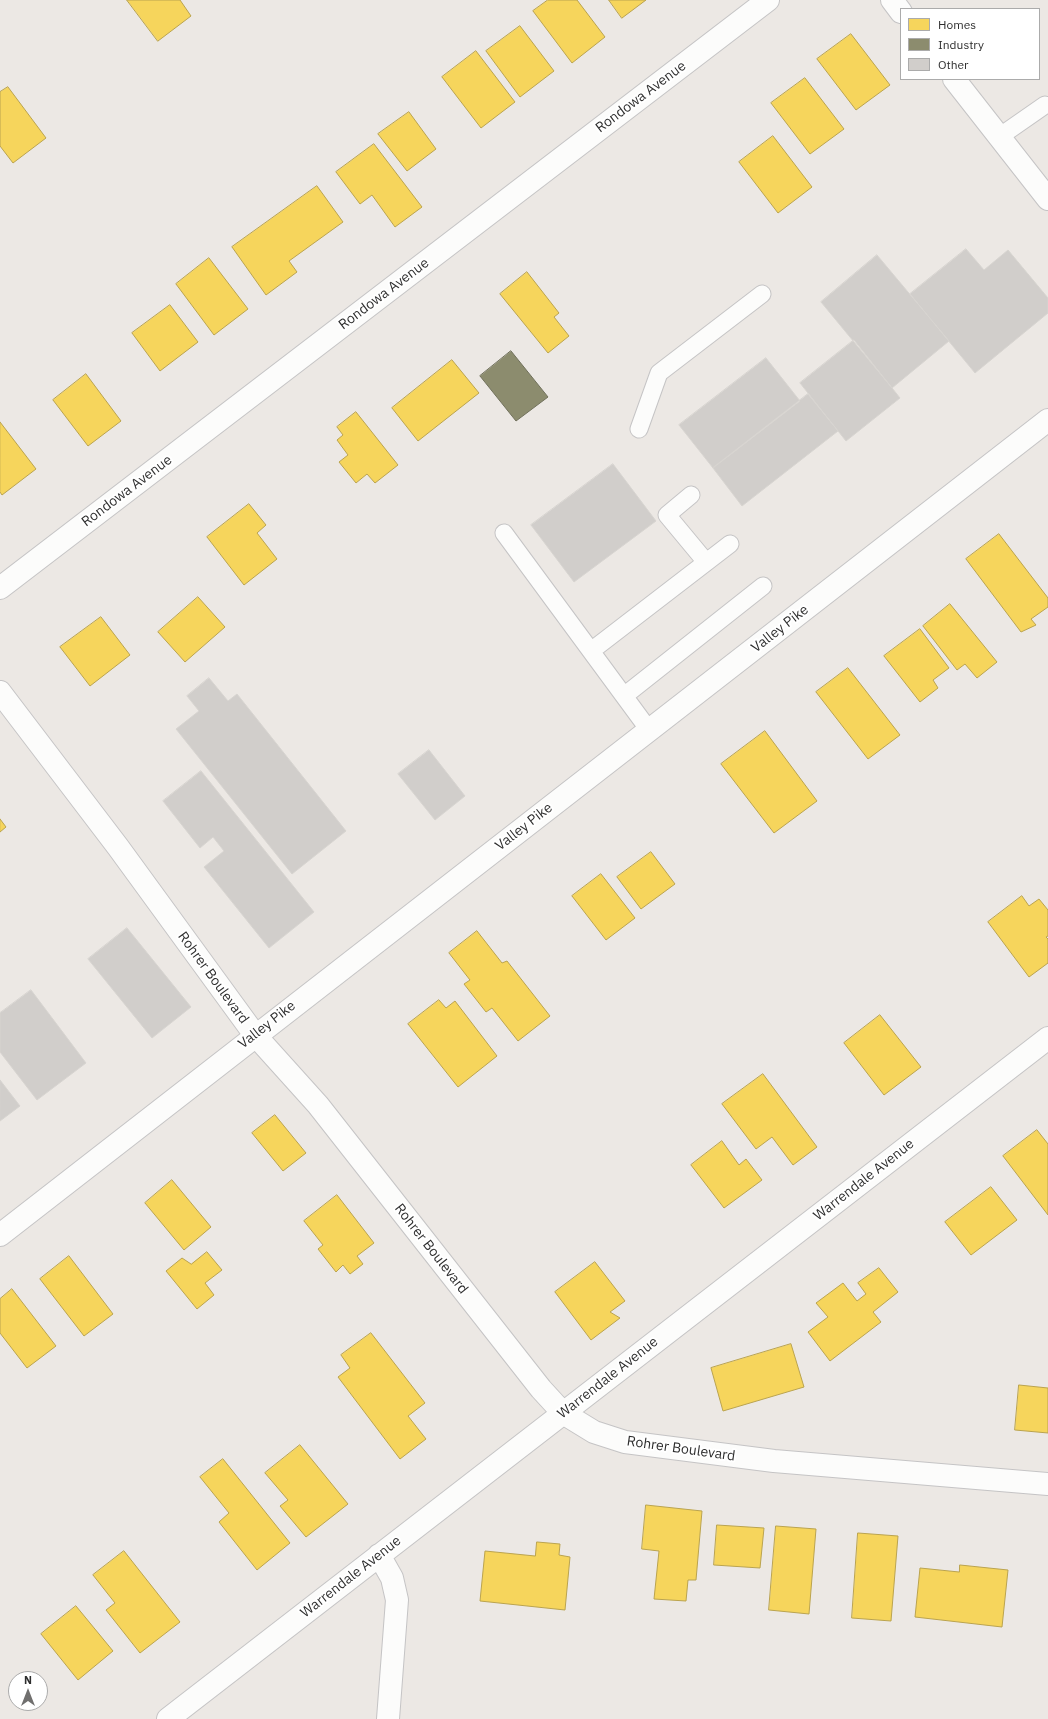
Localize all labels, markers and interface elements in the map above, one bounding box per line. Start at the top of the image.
legend [900,8,1040,80]
text: Homes [938,17,976,32]
text: Industry [938,37,984,52]
text: Other [938,57,969,72]
street label: Rondowa Avenue [593,58,689,136]
street label: Rondowa Avenue [336,255,432,333]
street label: Rondowa Avenue [79,452,175,530]
street label: Valley Pike [748,601,812,657]
street label: Valley Pike [492,799,556,855]
street label: Rohrer Boulevard [174,929,252,1027]
street label: Valley Pike [235,997,299,1053]
street label: Warrendale Avenue [810,1136,918,1224]
street label: Rohrer Boulevard [391,1201,471,1297]
street label: Warrendale Avenue [554,1334,662,1422]
street label: Rohrer Boulevard [626,1433,736,1465]
street label: Warrendale Avenue [297,1533,405,1621]
north arrow [8,1671,48,1711]
text: N [24,1673,32,1687]

